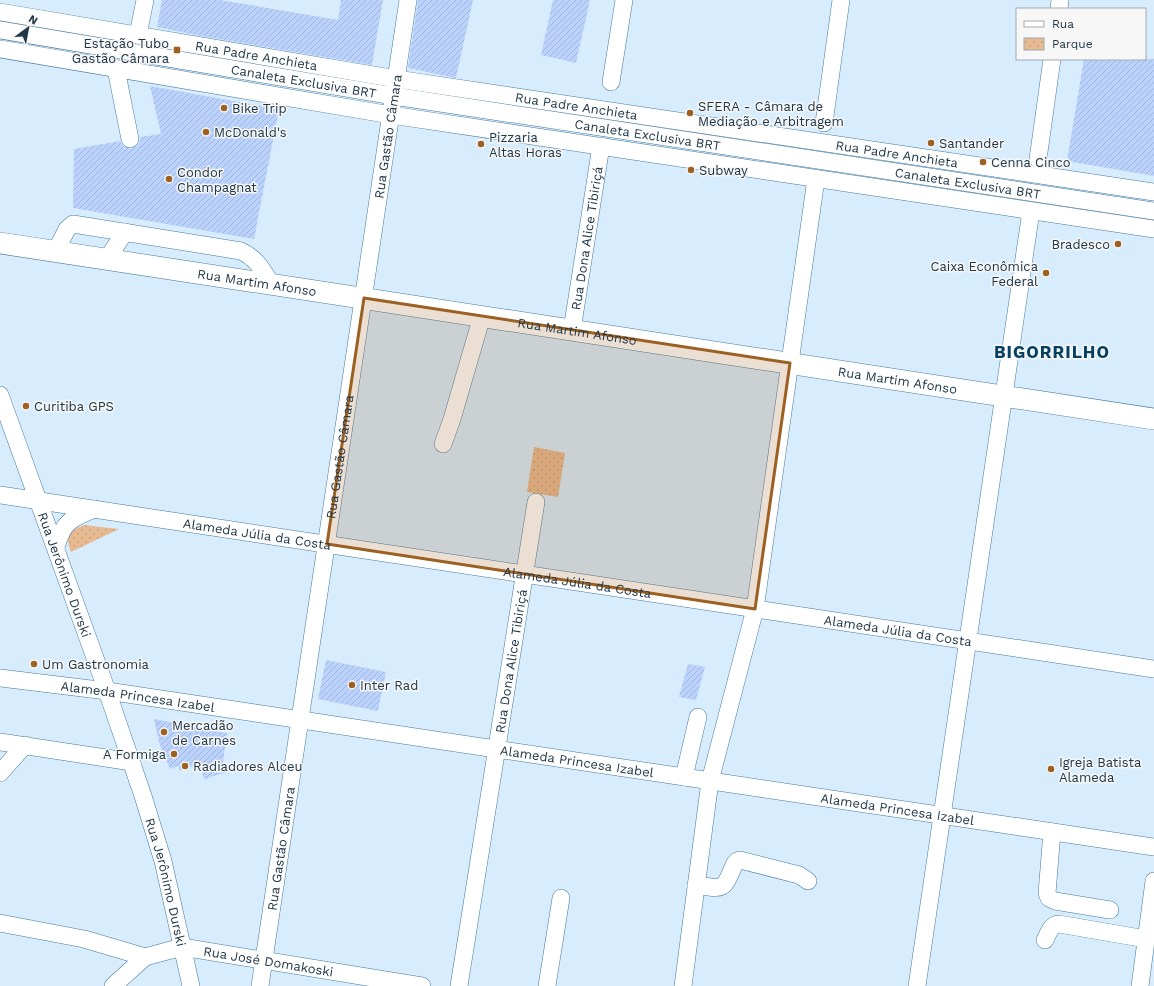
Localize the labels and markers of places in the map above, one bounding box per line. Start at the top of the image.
place label: Estação Tubo Gastão Câmara [72,36,170,66]
marker: Estação Tubo Gastão Câmara [172,45,182,55]
place label: SFERA - Câmara de Mediação e Arbitragem [698,99,844,129]
place label: Bike Trip [232,101,287,116]
marker: Bike Trip [219,103,229,113]
marker: SFERA - Câmara de Mediação e Arbitragem [685,108,695,118]
place label: McDonald's [214,125,287,140]
marker: McDonald's [201,127,211,137]
place label: Pizzaria Altas Horas [489,130,562,160]
place label: Santander [939,136,1004,151]
marker: Santander [926,138,936,148]
marker: Pizzaria Altas Horas [476,139,486,149]
place label: Cenna Cinco [991,155,1071,170]
marker: Cenna Cinco [978,157,988,167]
place label: Subway [699,163,748,178]
place label: Condor Champagnat [177,165,257,195]
marker: Subway [686,165,696,175]
marker: Condor Champagnat [164,174,174,184]
place label: Bradesco [1051,237,1110,252]
marker: Bradesco [1113,239,1123,249]
place label: Caixa Econômica Federal [931,259,1039,289]
marker: Caixa Econômica Federal [1041,268,1051,278]
place label: Curitiba GPS [34,399,114,414]
marker: Curitiba GPS [21,401,31,411]
place label: Um Gastronomia [42,657,150,672]
marker: Um Gastronomia [29,659,39,669]
place label: Inter Rad [360,678,418,693]
marker: Inter Rad [347,680,357,690]
place label: Mercadão de Carnes [172,718,236,748]
marker: Mercadão de Carnes [159,727,169,737]
place label: A Formiga [103,747,167,762]
marker: A Formiga [169,749,179,759]
place label: Igreja Batista Alameda [1059,755,1142,785]
place label: Radiadores Alceu [193,759,303,774]
marker: Radiadores Alceu [180,761,190,771]
marker: Igreja Batista Alameda [1046,764,1056,774]

